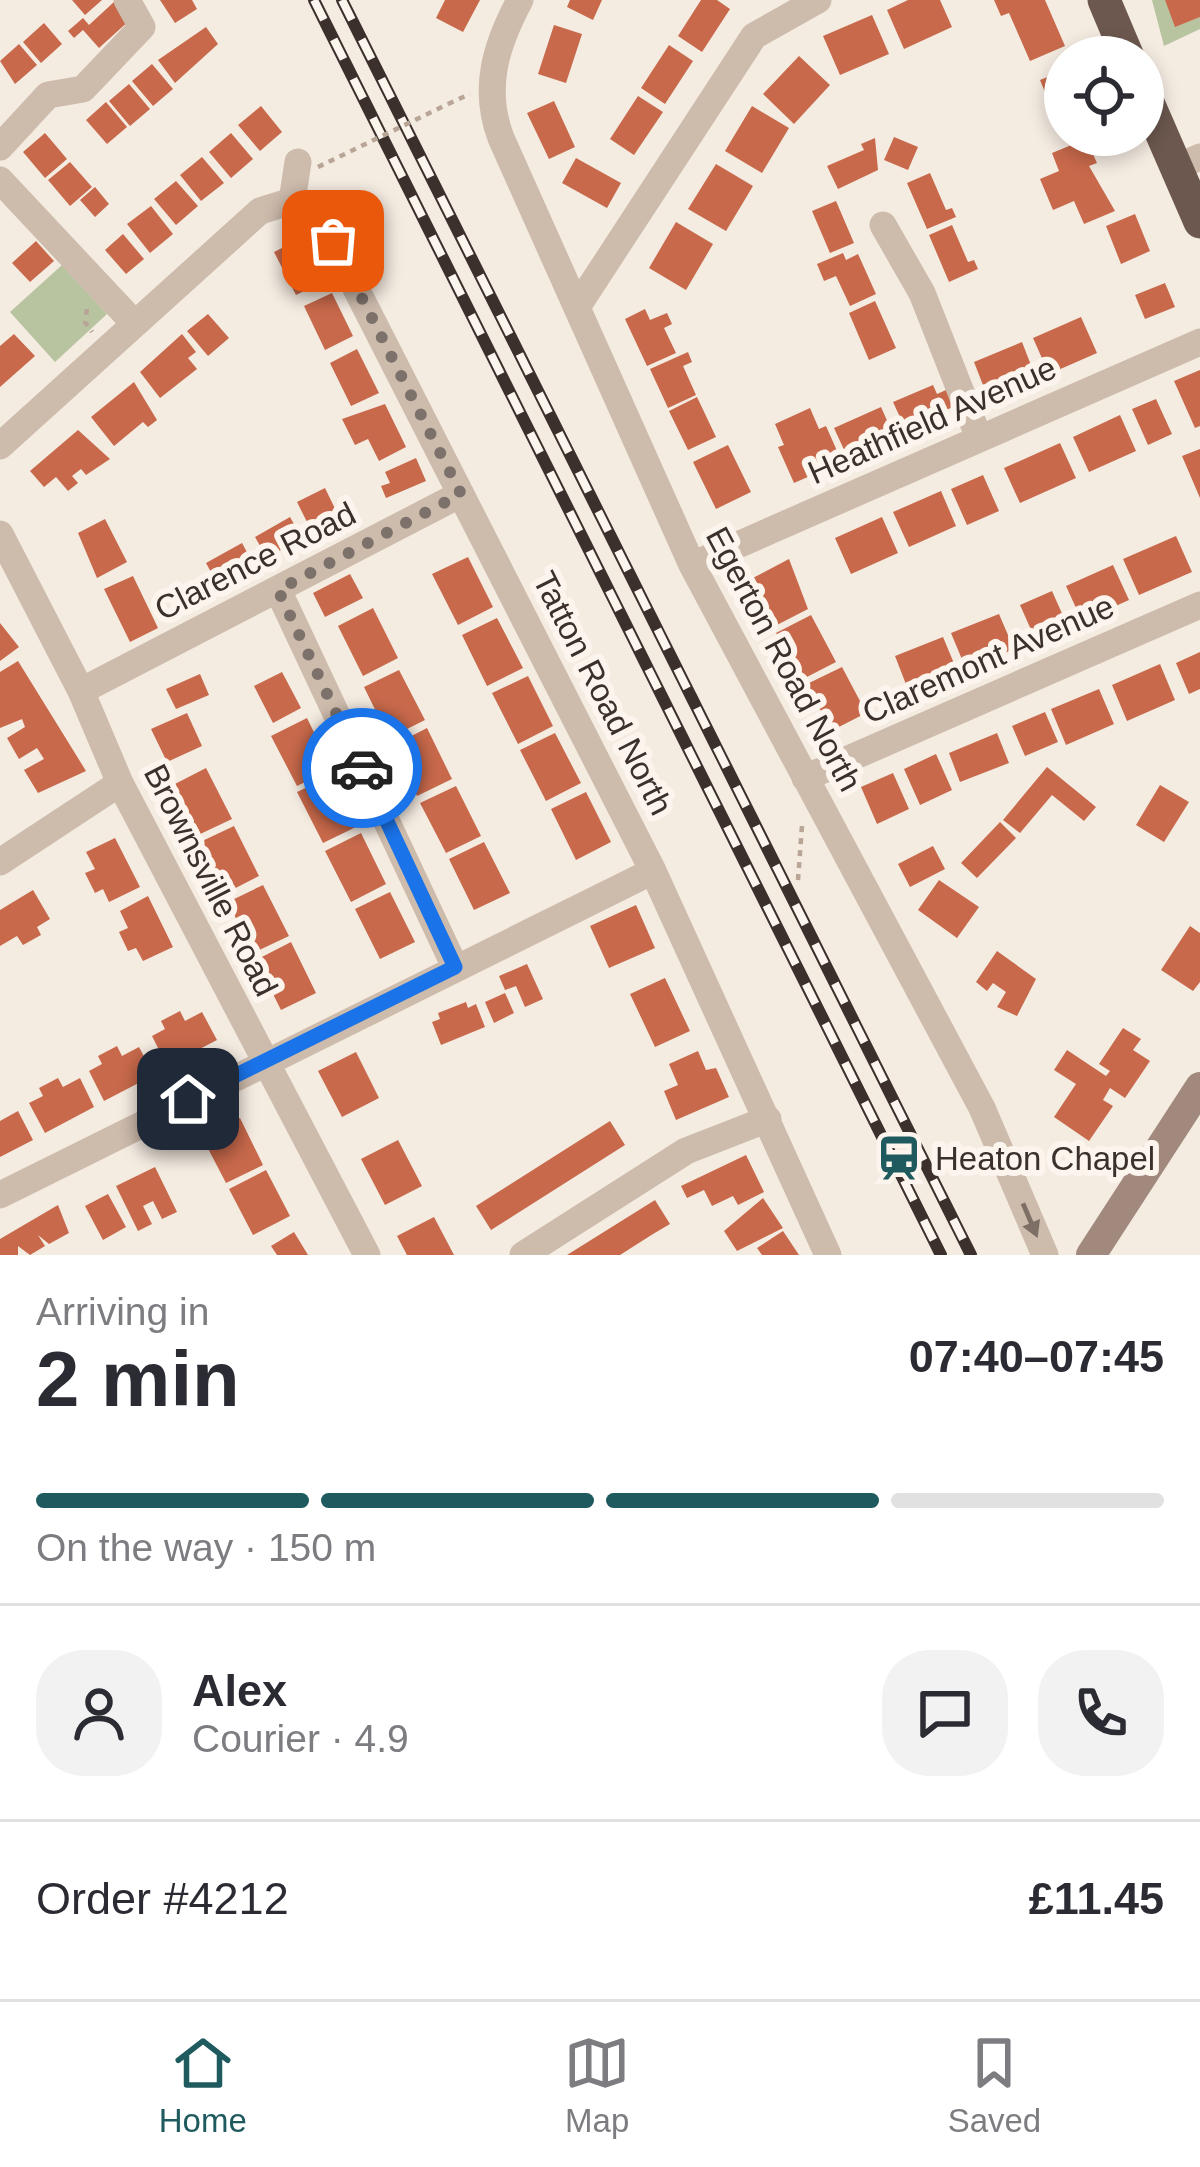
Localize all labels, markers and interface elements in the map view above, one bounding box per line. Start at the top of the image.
map controls [1044,36,1164,156]
button: locate [1044,36,1164,156]
pin [282,190,384,292]
icon: bag [300,208,366,274]
street label: Heathfield Avenue [802,349,1062,491]
street label: Clarence Road [149,495,361,627]
street label: Egerton Road North [699,521,869,797]
street label: Tatton Road North [526,565,680,821]
street label: Claremont Avenue [857,587,1119,731]
courier [302,708,422,828]
icon: car [329,735,395,801]
street label: Brownsville Road [137,758,285,1002]
pin [137,1048,239,1150]
icon: home [155,1066,221,1132]
station icon: Heaton Chapel [874,1133,924,1183]
place label: Heaton Chapel [935,1140,1155,1177]
one-way arrow [1021,1202,1040,1238]
text: Arriving in [36,1290,209,1333]
text: 07:40–07:45 [909,1331,1164,1382]
text: 2 min [36,1335,240,1423]
text: On the way · 150 m [36,1526,376,1569]
button: person [36,1650,162,1776]
button: chat [882,1650,1008,1776]
button: phone [1038,1650,1164,1776]
text: Alex [192,1665,287,1716]
text: Courier · 4.9 [192,1717,409,1760]
text: Order #4212 [36,1873,289,1924]
text: £11.45 [1029,1873,1164,1924]
tab: Home [159,2030,247,2140]
tab: Map [564,2030,630,2140]
tab: Saved [948,2030,1041,2140]

